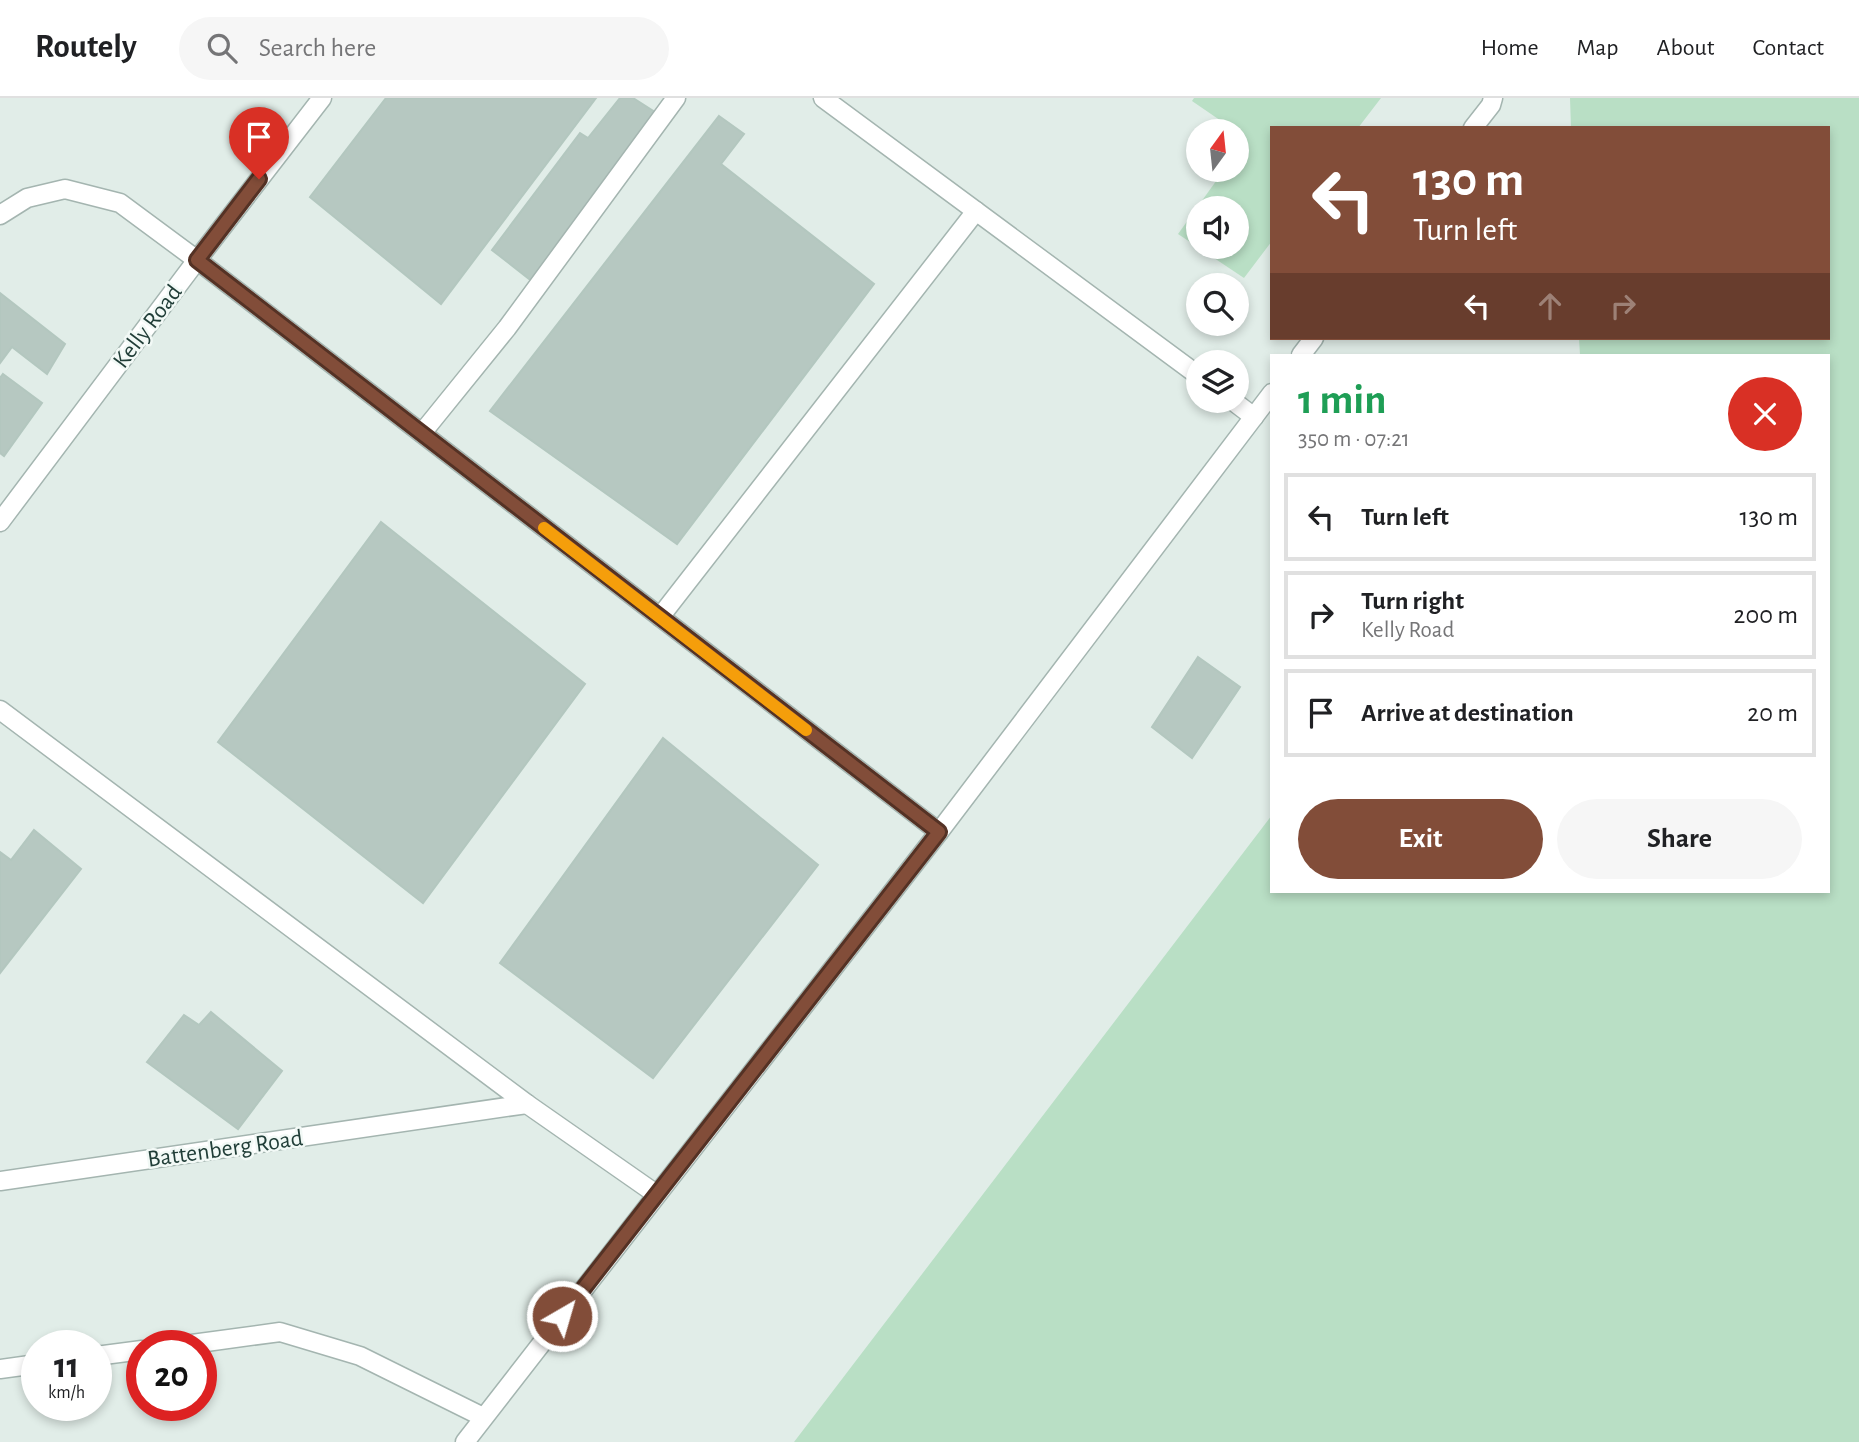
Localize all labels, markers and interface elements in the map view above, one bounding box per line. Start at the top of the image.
search box [179,17,669,80]
icon: search [203,29,241,67]
text: Routely [35,31,137,64]
text: Search here [259,35,376,61]
text: Home [1481,36,1539,60]
text: Map [1577,36,1619,60]
text: About [1657,36,1714,60]
text: Contact [1752,36,1824,60]
pin [229,107,289,179]
icon: arrive [240,118,278,156]
north arrow [1186,119,1250,182]
map controls [1186,119,1249,413]
icon: left [1298,154,1389,245]
text: 130 m [1413,156,1524,205]
button: sound [1186,196,1249,259]
text: Turn left [1413,214,1517,246]
button: search [1186,273,1249,336]
street label: Kelly Road [109,280,187,373]
icon: left [1458,287,1496,325]
icon: ahead [1531,287,1569,325]
icon: right [1604,287,1642,325]
button: layers [1186,350,1249,413]
button: close [1728,377,1802,451]
text: 1 min [1298,379,1387,421]
text: 350 m · 07:21 [1298,428,1410,451]
icon: left [1302,498,1340,536]
text: Turn left [1361,504,1449,530]
text: 130 m [1740,504,1798,530]
text: Turn right [1361,588,1464,614]
icon: right [1302,596,1340,634]
text: 200 m [1734,602,1798,628]
text: Kelly Road [1361,619,1454,642]
icon: arrive [1302,694,1340,732]
text: Arrive at destination [1361,700,1574,726]
text: 20 m [1747,700,1798,726]
button: Exit [1298,799,1543,879]
button: Share [1557,799,1802,879]
street label: Battenberg Road [146,1126,305,1172]
position arrow [525,1279,599,1353]
speed limit sign: 20 [126,1330,217,1421]
text: 11 [54,1349,79,1384]
text: km/h [48,1384,85,1402]

